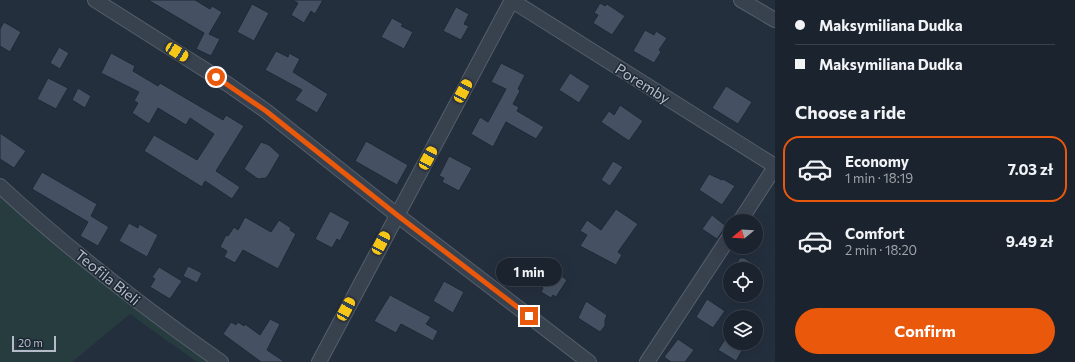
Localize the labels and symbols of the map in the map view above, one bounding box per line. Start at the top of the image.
car [164,41,190,63]
street label: Poremby [612,59,674,107]
route start [207,68,225,86]
car [452,78,474,104]
car [417,145,439,171]
north arrow [723,214,763,254]
car [370,230,392,256]
street label: Teofila Bieli [72,245,144,309]
callout: 1 min [496,258,562,286]
car [335,296,357,322]
route end [520,307,538,325]
scale bar [12,334,56,353]

